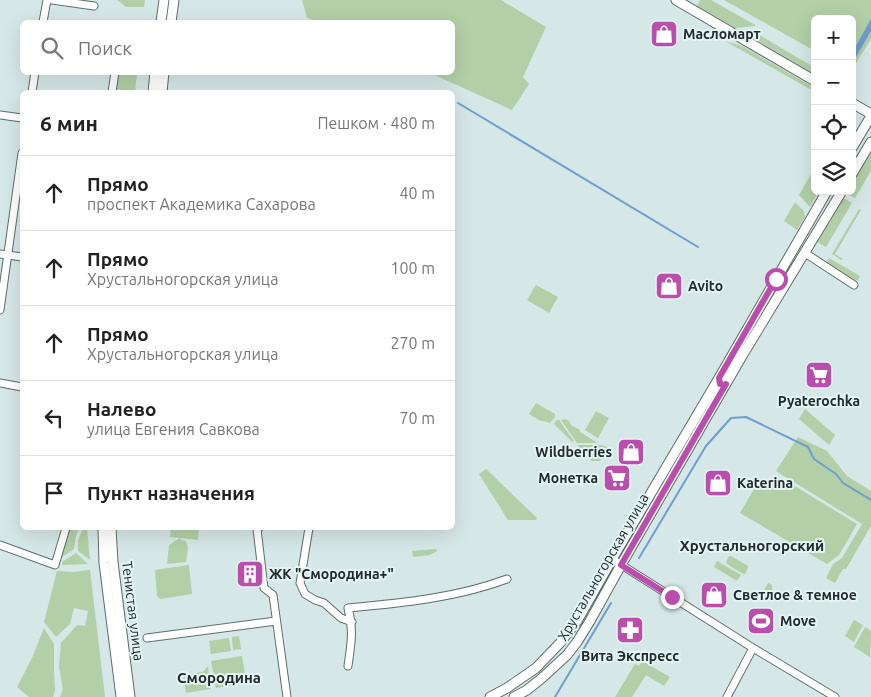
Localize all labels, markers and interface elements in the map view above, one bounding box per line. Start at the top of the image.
map controls [811,15,856,195]
button: + [811,15,856,60]
shop icon: Масломарт [649,19,679,49]
search box [20,20,455,75]
place label: Масломарт [683,26,761,42]
icon: search [38,34,66,62]
text: Поиск [78,37,132,59]
button: − [811,60,856,105]
button: locate [811,105,856,150]
text: 6 мин [40,111,98,135]
text: Пешком · 480 m [317,114,435,132]
button: layers [811,150,856,195]
text: Прямо [87,173,149,195]
icon: ahead [40,179,68,207]
text: 40 m [399,184,435,202]
text: проспект Академика Сахарова [87,195,316,213]
text: Прямо [87,248,149,270]
icon: ahead [40,254,68,282]
text: 100 m [390,259,435,277]
route start [765,268,788,291]
text: Хрустальногорская улица [87,270,278,288]
shop icon: Avito [654,271,684,301]
place label: Avito [688,278,723,294]
text: Прямо [87,323,149,345]
icon: ahead [40,329,68,357]
text: 270 m [390,334,435,352]
text: Хрустальногорская улица [87,345,278,363]
supermarket icon: Pyaterochka [804,360,834,390]
place label: Pyaterochka [778,393,860,409]
text: Налево [87,398,156,420]
icon: left [40,404,68,432]
text: 70 m [399,409,435,427]
text: улица Евгения Савкова [87,420,260,438]
shop icon: Wildberries [616,437,646,467]
place label: Wildberries [535,444,612,460]
supermarket icon: Монетка [602,463,632,493]
shop icon: Katerina [703,468,733,498]
place label: Монетка [538,470,598,486]
place label: Katerina [737,475,793,491]
icon: arrive [40,479,68,507]
text: Пункт назначения [87,482,255,504]
street label: Хрустальногорская улица [554,490,652,644]
district label: Хрустальногорский [680,537,824,554]
building icon: ЖК "Смородина+" [235,559,265,589]
street label: Тенистая улица [119,560,147,662]
place label: ЖК "Смородина+" [269,566,394,582]
shop icon: Светлое & темное [699,580,729,610]
route end [661,586,684,609]
place label: Светлое & темное [733,587,857,603]
sports icon: Move [746,606,776,636]
place label: Move [780,613,816,629]
pharmacy icon: Вита Экспресс [615,615,645,645]
place label: Вита Экспресс [581,648,679,664]
district label: Смородина [177,669,261,686]

